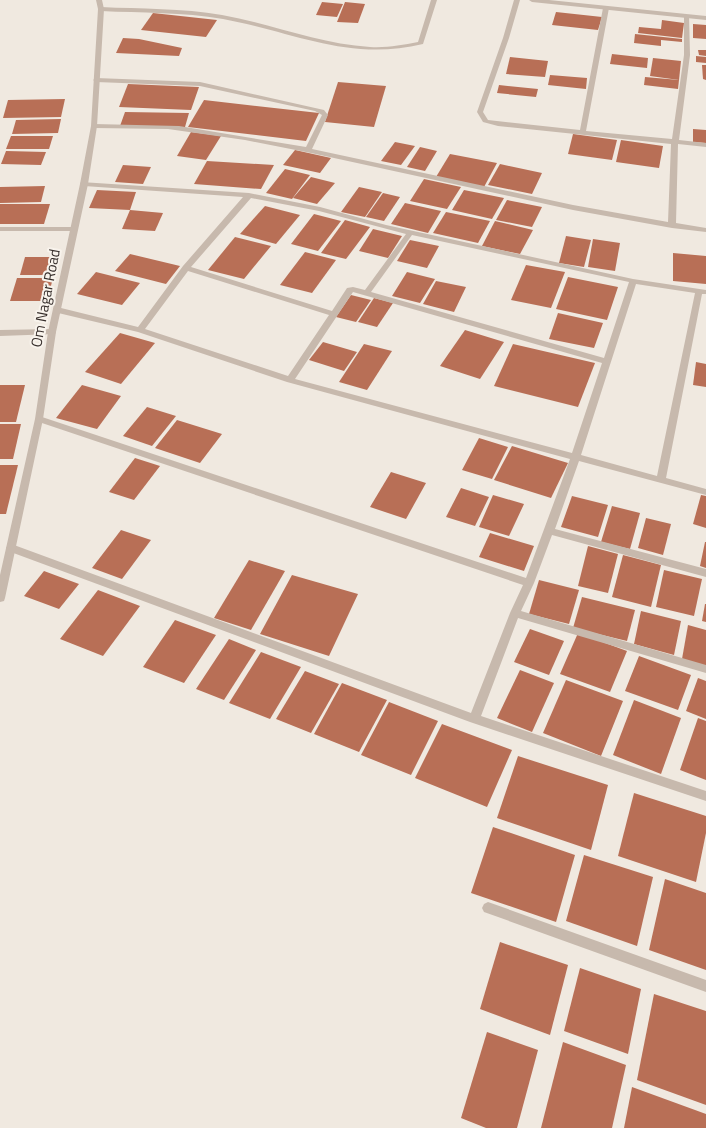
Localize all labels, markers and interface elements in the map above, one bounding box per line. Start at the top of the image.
street label: Om Nagar Road [24,247,66,349]

